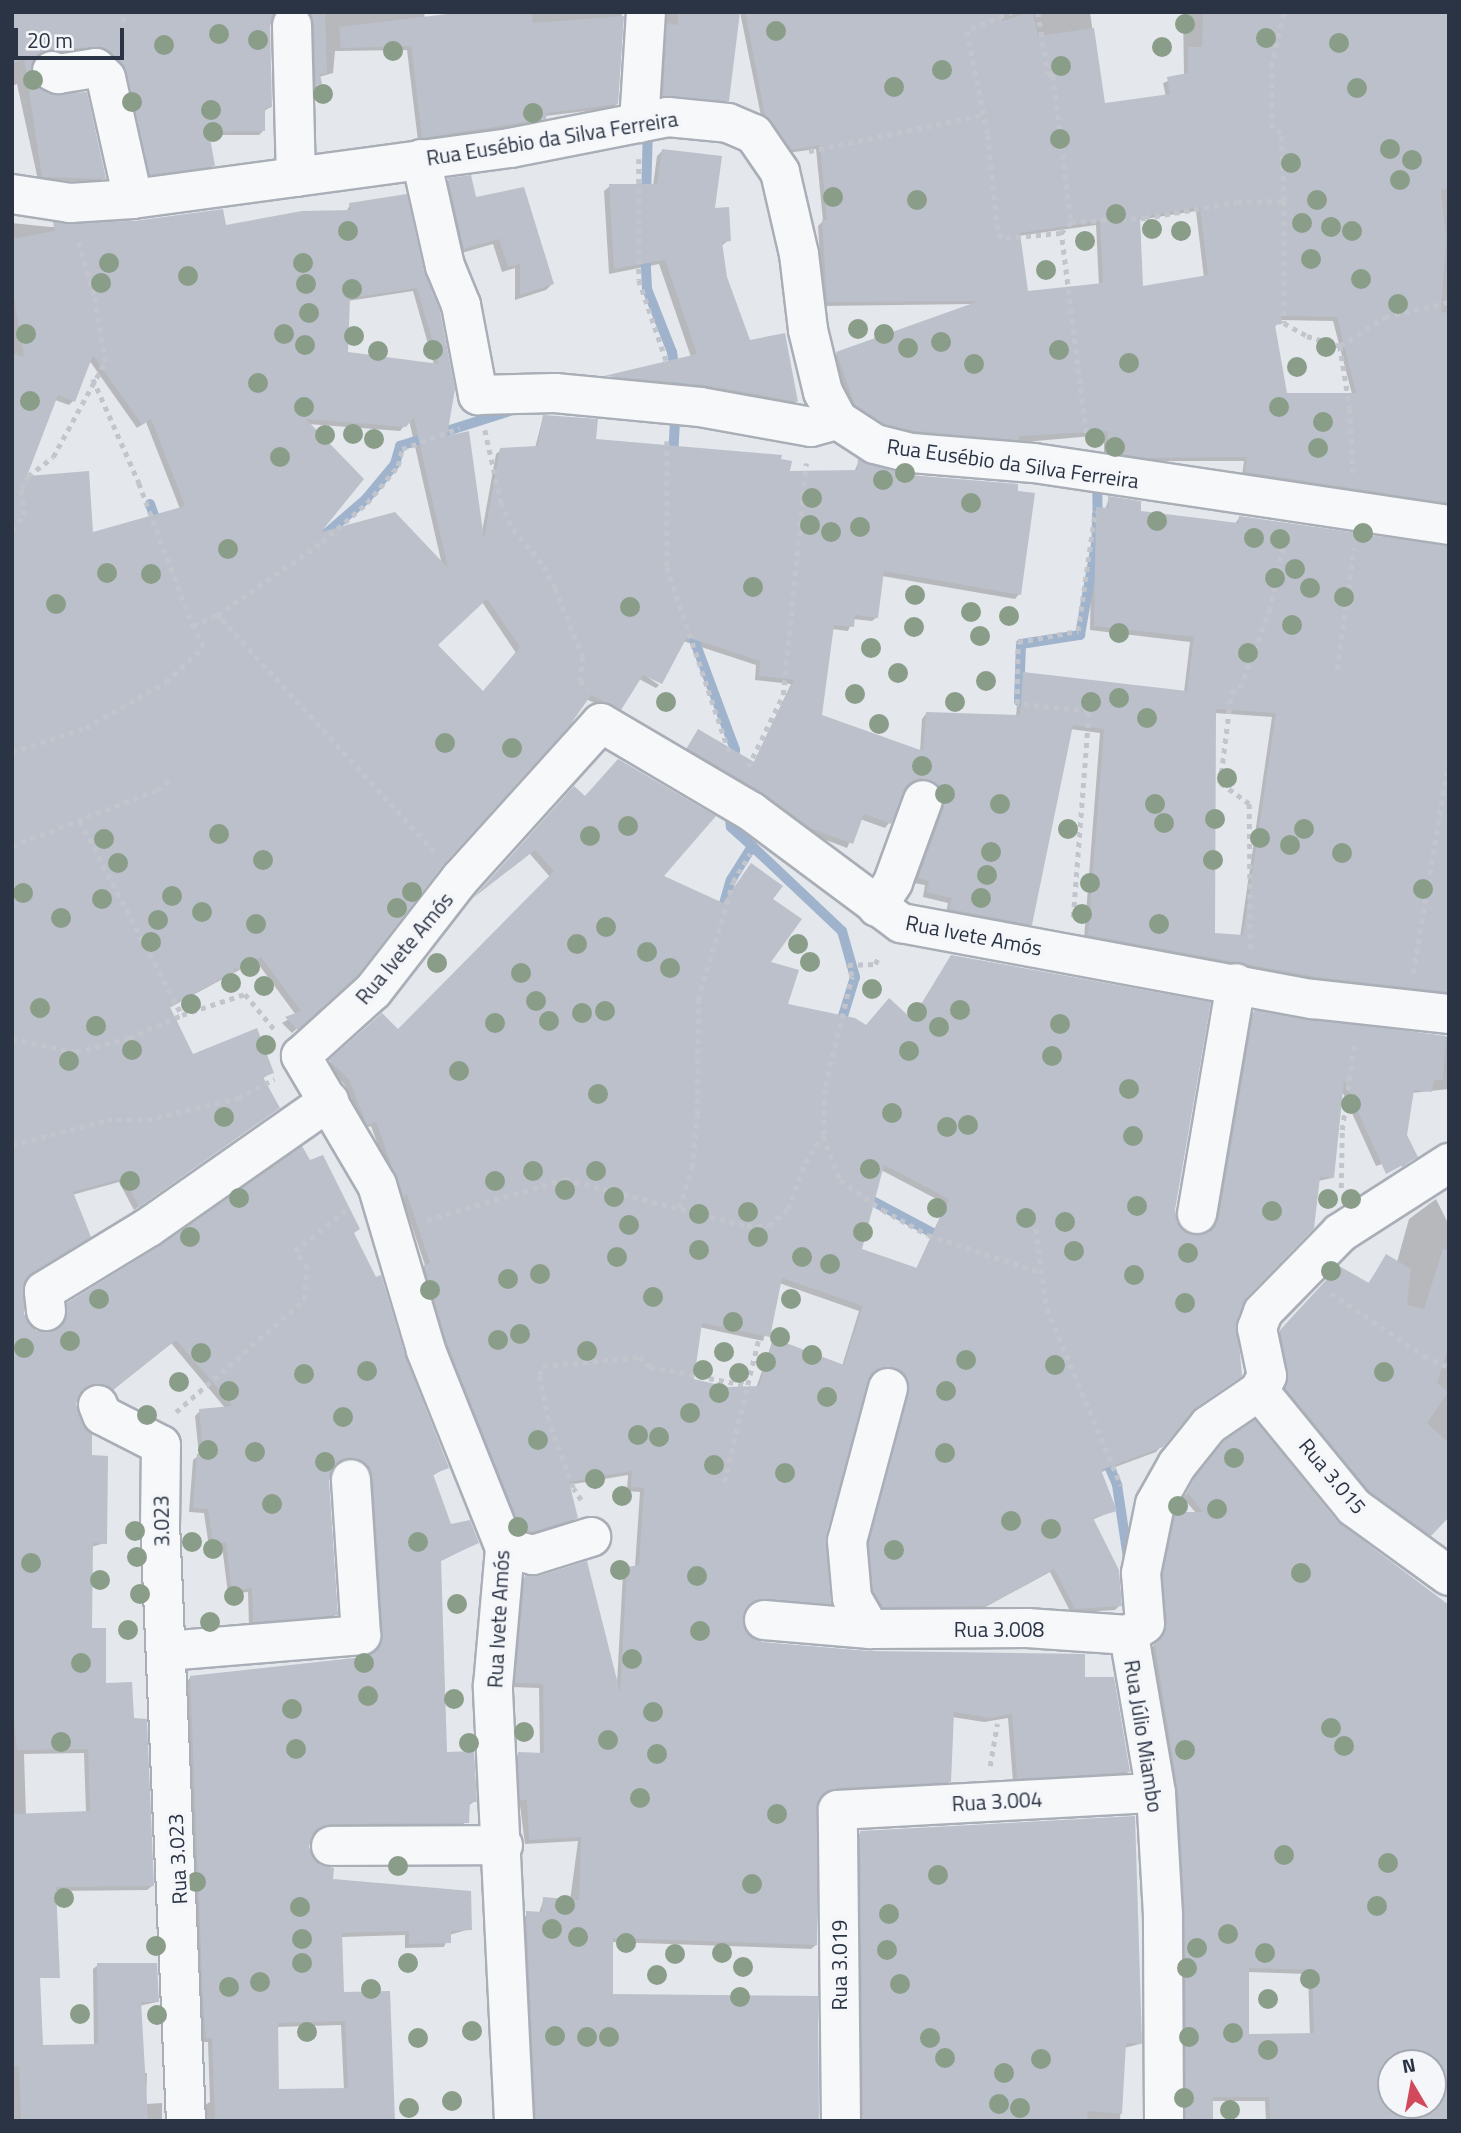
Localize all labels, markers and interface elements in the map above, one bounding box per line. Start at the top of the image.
scale bar [18,14,128,58]
text: 20 m [27,24,73,56]
street label: Rua Eusébio da Silva Ferreira [424,106,680,170]
street label: Rua Eusébio da Silva Ferreira [885,433,1141,493]
street label: Rua Ivete Amós [350,887,458,1009]
street label: Rua Ivete Amós [904,909,1044,961]
street label: Rua 3.015 [1294,1433,1372,1519]
street label: 3.023 [148,1495,174,1547]
street label: Rua Ivete Amós [482,1549,514,1689]
street label: Rua 3.008 [954,1616,1044,1642]
street label: Rua Júlio Miambo [1120,1658,1168,1814]
street label: Rua 3.004 [951,1786,1043,1816]
street label: Rua 3.023 [162,1813,192,1905]
street label: Rua 3.019 [826,1920,852,2010]
north arrow [1377,2049,1447,2119]
text: N [1400,2049,1418,2080]

